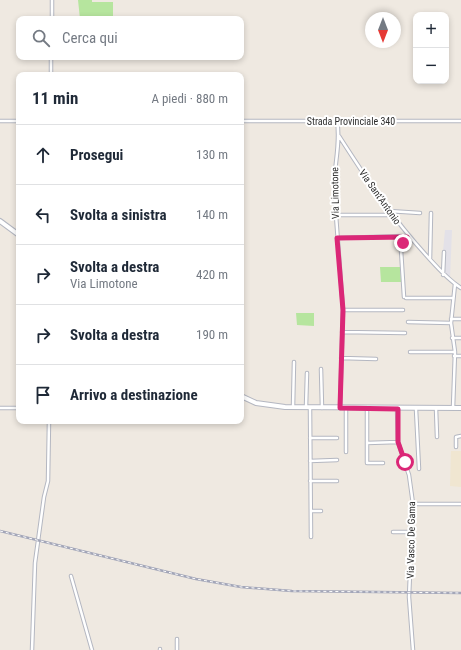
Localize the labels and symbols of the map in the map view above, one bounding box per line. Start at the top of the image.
north arrow [365,12,401,48]
street label: Strada Provinciale 340 [307,116,395,127]
street label: Via Limotone [329,167,341,219]
street label: Via Sant'Antonio [357,167,403,227]
route end [394,234,412,252]
route start [396,453,414,471]
street label: Via Vasco De Gama [405,501,417,579]

